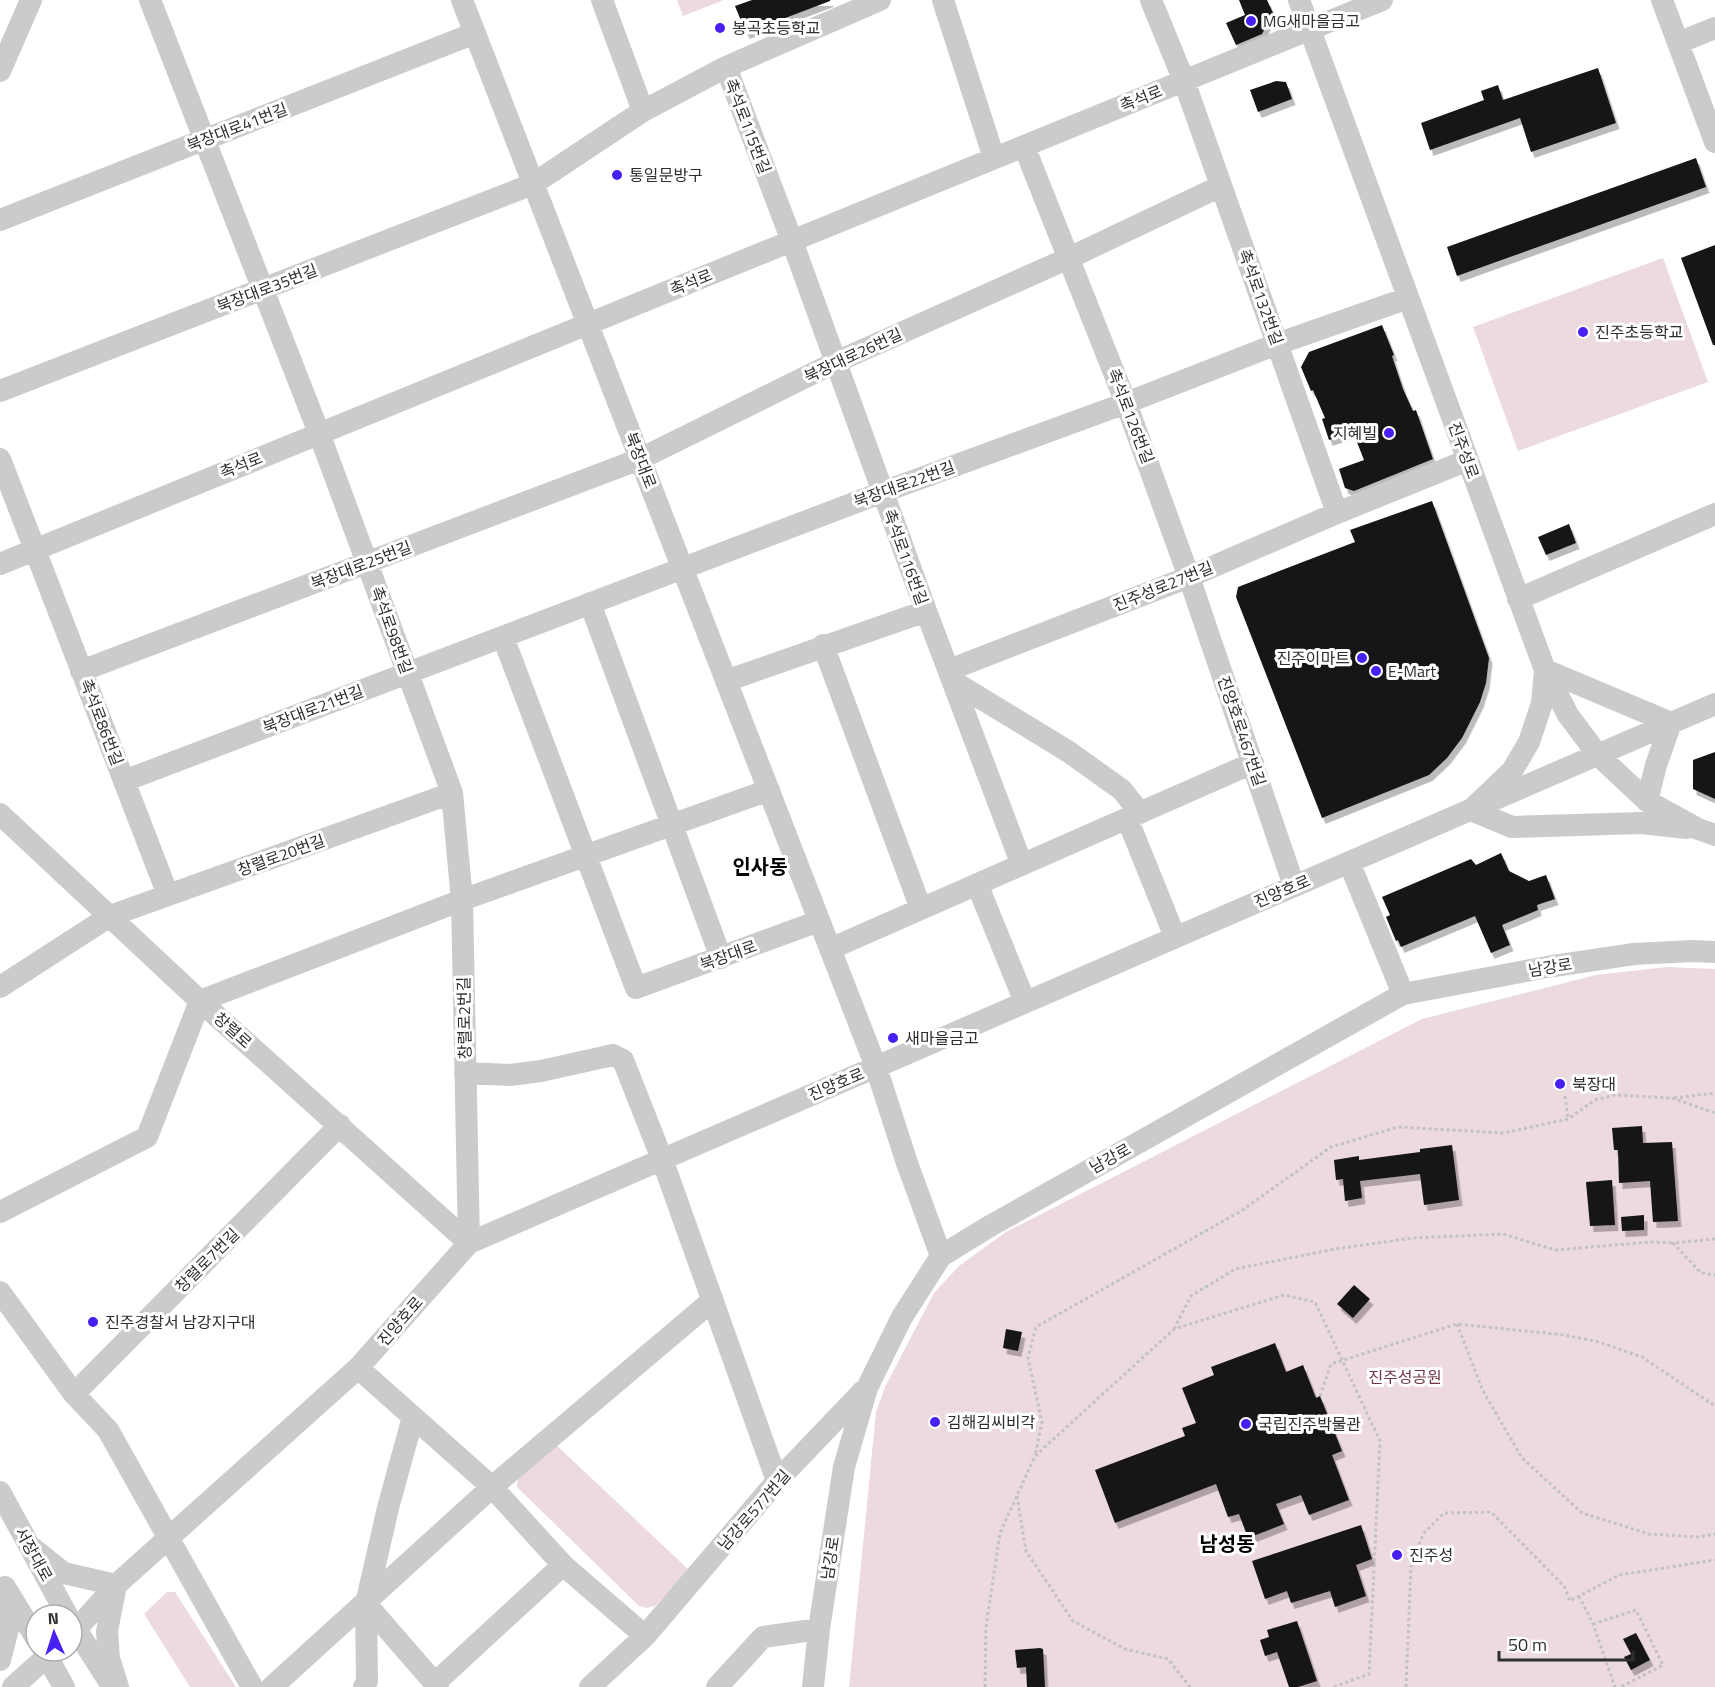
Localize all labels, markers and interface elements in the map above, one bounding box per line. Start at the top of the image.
place label: MG새마을금고 [1263,9,1360,33]
marker: MG새마을금고 [1244,14,1258,28]
place label: 봉곡초등학교 [732,16,820,40]
marker: 봉곡초등학교 [713,21,727,35]
street label: 촉석로115번길 [719,75,777,177]
street label: 촉석로 [1116,78,1166,117]
street label: 북장대로41번길 [183,97,291,157]
place label: 통일문방구 [629,163,703,187]
marker: 통일문방구 [610,168,624,182]
street label: 촉석로132번길 [1233,246,1289,348]
street label: 북장대로35번길 [213,258,321,318]
street label: 촉석로 [666,262,716,301]
place label: 진주초등학교 [1595,320,1683,344]
street label: 북장대로26번길 [800,322,906,388]
marker: 진주초등학교 [1576,325,1590,339]
street label: 촉석로126번길 [1102,365,1160,467]
street label: 진주성로 [1443,418,1485,482]
place label: 지혜빌 [1333,421,1377,445]
marker: 지혜빌 [1382,426,1396,440]
street label: 북장대로 [619,428,663,492]
street label: 촉석로 [216,445,266,484]
street label: 북장대로22번길 [850,455,958,513]
street label: 촉석로116번길 [878,506,934,608]
street label: 북장대로25번길 [307,535,415,595]
street label: 진주성로27번길 [1109,555,1217,617]
street label: 촉석로98번길 [365,583,419,677]
place label: 진주이마트 [1276,646,1350,670]
marker: 진주이마트 [1355,651,1369,665]
place label: E-Mart [1388,659,1437,683]
marker: E-Mart [1369,664,1383,678]
street label: 진양호로467번길 [1212,673,1272,789]
street label: 촉석로86번길 [74,675,130,769]
street label: 북장대로21번길 [259,679,367,739]
street label: 창렬로20번길 [234,828,328,882]
district label: 인사동 [732,851,788,882]
street label: 진양호로 [1250,868,1314,914]
street label: 북장대로 [696,934,760,976]
street label: 남강로 [1526,952,1574,982]
street label: 창렬로2번길 [451,977,477,1059]
street label: 창렬로 [209,1006,258,1054]
place label: 새마을금고 [905,1026,979,1050]
marker: 새마을금고 [886,1031,900,1045]
street label: 진양호로 [804,1061,868,1107]
place label: 북장대 [1572,1072,1616,1096]
marker: 북장대 [1553,1077,1567,1091]
street label: 남강로 [1085,1137,1135,1179]
street label: 창렬로7번길 [169,1222,245,1298]
street label: 진양호로 [372,1291,429,1351]
place label: 진주경찰서 남강지구대 [105,1310,256,1334]
marker: 진주경찰서 남강지구대 [86,1315,100,1329]
park label: 진주성공원 [1368,1365,1442,1389]
place label: 김해김씨비각 [947,1410,1036,1434]
place label: 국립진주박물관 [1258,1412,1361,1436]
marker: 김해김씨비각 [928,1415,942,1429]
marker: 국립진주박물관 [1239,1417,1253,1431]
street label: 남강로577번길 [712,1464,796,1556]
street label: 서장대로 [9,1522,59,1586]
district label: 남성동 [1199,1528,1255,1559]
street label: 남강로 [815,1534,845,1582]
place label: 진주성 [1409,1543,1453,1567]
marker: 진주성 [1390,1548,1404,1562]
north arrow [24,1603,84,1663]
text: N [47,1606,59,1630]
scale bar [1499,1624,1632,1662]
text: 50 m [1508,1631,1547,1658]

